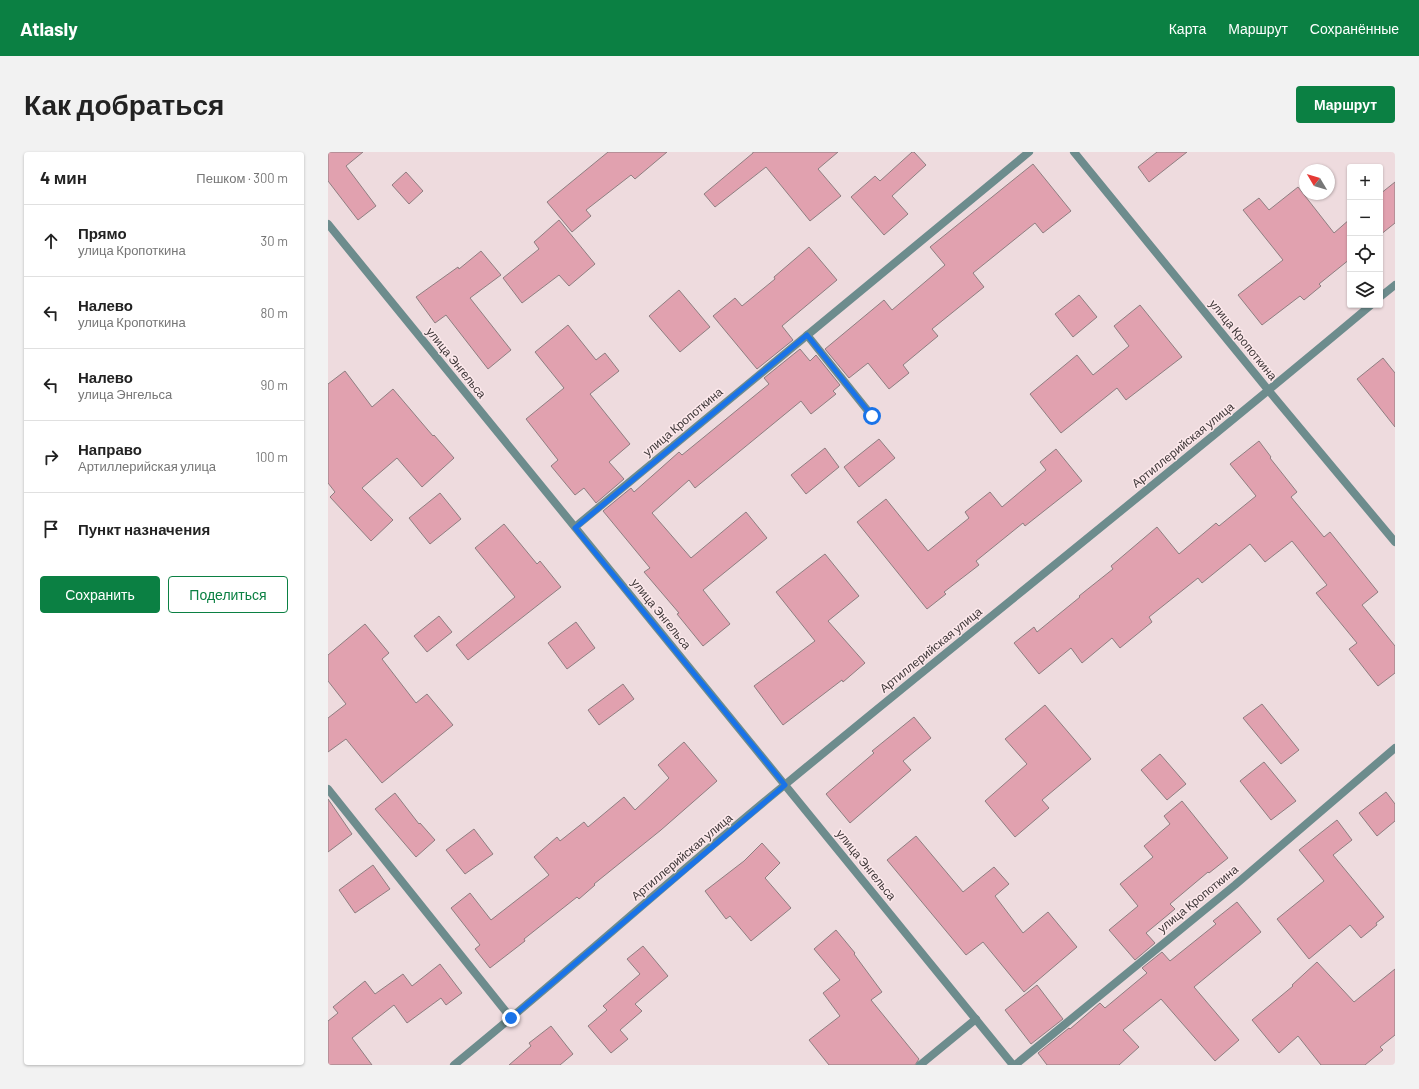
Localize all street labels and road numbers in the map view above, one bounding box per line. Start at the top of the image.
street label: улица Кропоткина [1206,296,1281,383]
street label: улица Энгельса [423,324,490,401]
street label: улица Кропоткина [640,384,726,459]
street label: Артиллерийская улица [1128,398,1237,491]
street label: улица Энгельса [628,575,695,652]
street label: Артиллерийская улица [876,603,985,696]
street label: Артиллерийская улица [628,810,736,903]
street label: улица Энгельса [833,826,900,903]
street label: улица Кропоткина [1154,861,1241,936]

